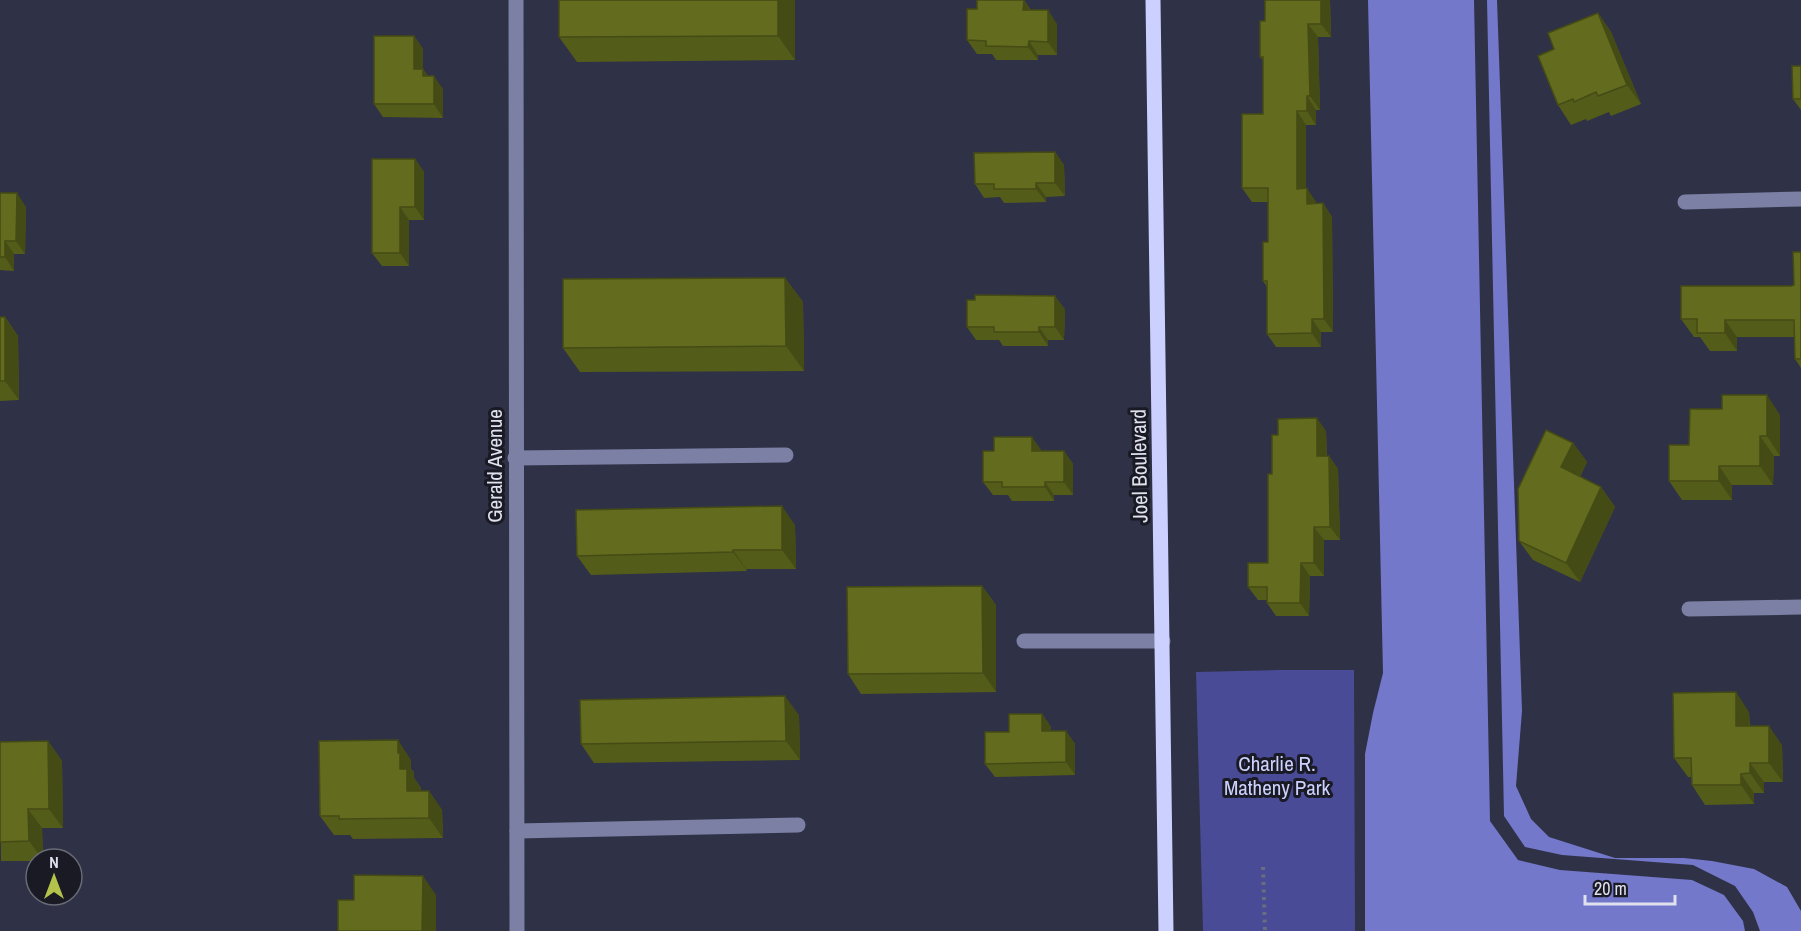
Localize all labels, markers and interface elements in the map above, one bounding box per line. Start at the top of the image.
street label: Gerald Avenue [480,409,509,523]
street label: Joel Boulevard [1124,409,1154,523]
park label: Charlie R. Matheny Park [1224,749,1331,802]
north arrow [24,847,84,907]
text: N [49,851,59,873]
scale bar [1585,868,1675,906]
text: 20 m [1594,876,1627,901]

